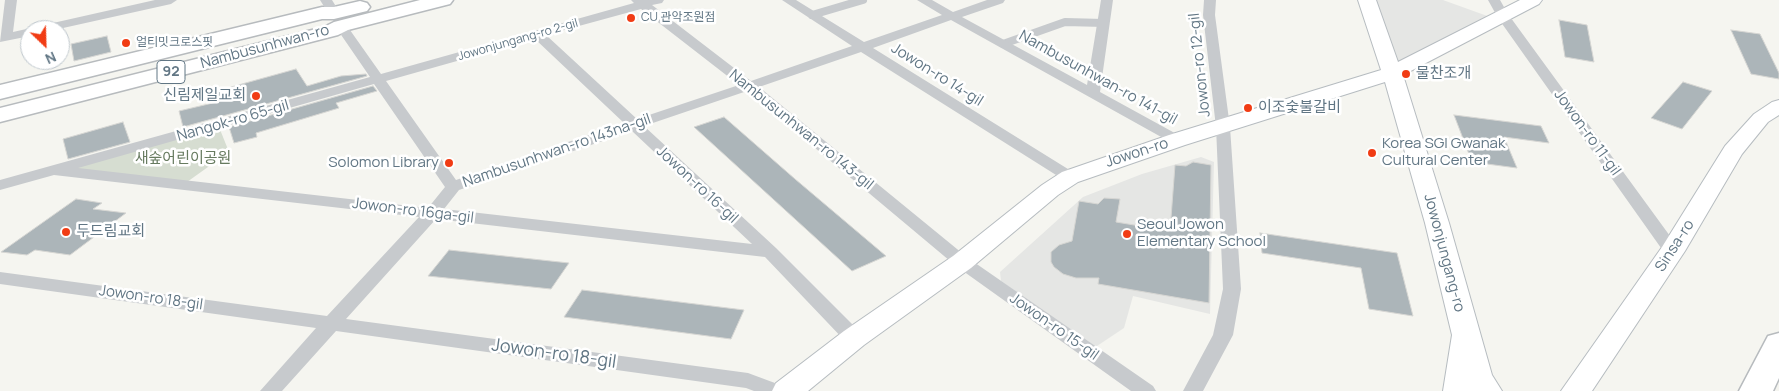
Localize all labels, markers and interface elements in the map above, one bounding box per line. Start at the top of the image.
place label: CU 관악조원점 [641,11,716,25]
marker: CU 관악조원점 [625,12,637,24]
street label: Jowon-ro 12-gil [1186,12,1214,118]
street label: Jowonjungang-ro 2-gil [456,16,580,64]
north arrow [20,20,70,70]
street label: Nambusunhwan-ro [199,21,331,73]
street label: Nambusunhwan-ro 141-gil [1016,27,1180,129]
place label: 얼티밋크로스핏 [136,36,213,50]
marker: 얼티밋크로스핏 [120,37,132,49]
street label: Jowon-ro 14-gil [888,40,986,110]
text: N [42,48,59,69]
road number: 92 [157,61,185,84]
place label: 물찬조개 [1416,65,1471,83]
street label: Nambusunhwan-ro 143-gil [725,66,877,194]
marker: 물찬조개 [1400,68,1412,80]
place label: 신림제일교회 [163,87,246,105]
street label: Jowon-ro 11-gil [1550,87,1624,179]
marker: 신림제일교회 [250,90,262,102]
street label: Nangok-ro 65-gil [175,96,291,146]
place label: 이조숯불갈비 [1258,99,1341,117]
marker: 이조숯불갈비 [1242,102,1254,114]
street label: Nambusunhwan-ro 143na-gil [461,110,653,192]
street label: Jowon-ro [1103,134,1171,172]
place label: Korea SGI Gwanak Cultural Center [1382,135,1505,170]
street label: Jowon-ro 16-gil [652,143,742,227]
marker: Korea SGI Gwanak Cultural Center [1366,147,1378,159]
park label: 새숲어린이공원 [135,150,231,168]
place label: Solomon Library [328,154,439,172]
marker: Solomon Library [443,157,455,169]
street label: Jowonjungang-ro [1420,192,1468,314]
street label: Jowon-ro 16ga-gil [351,195,475,227]
place label: Seoul Jowon Elementary School [1137,216,1266,251]
street label: Sinsa-ro [1652,217,1698,275]
place label: 두드림교회 [76,223,145,241]
marker: 두드림교회 [60,226,72,238]
marker: Seoul Jowon Elementary School [1121,228,1133,240]
street label: Jowon-ro 18-gil [98,282,204,314]
street label: Jowon-ro 15-gil [1006,290,1102,364]
street label: Jowon-ro 18-gil [490,335,618,373]

